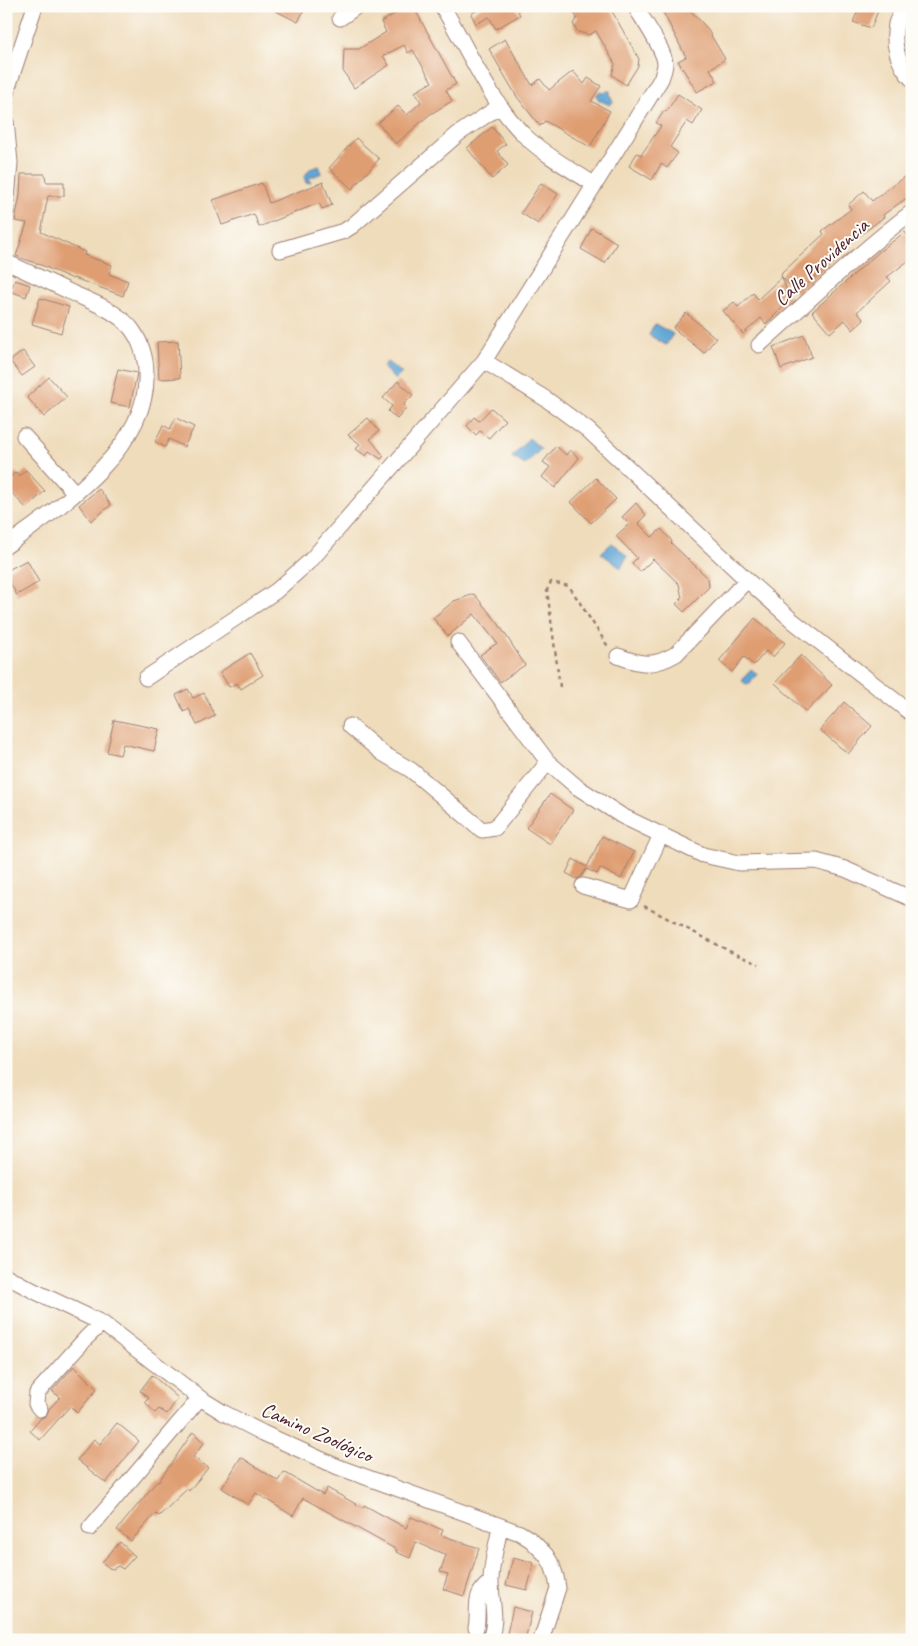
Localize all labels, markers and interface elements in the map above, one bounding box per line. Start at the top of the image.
street label: Calle Providencia [768,211,875,311]
street label: Camino Zoológico [257,1396,379,1469]

